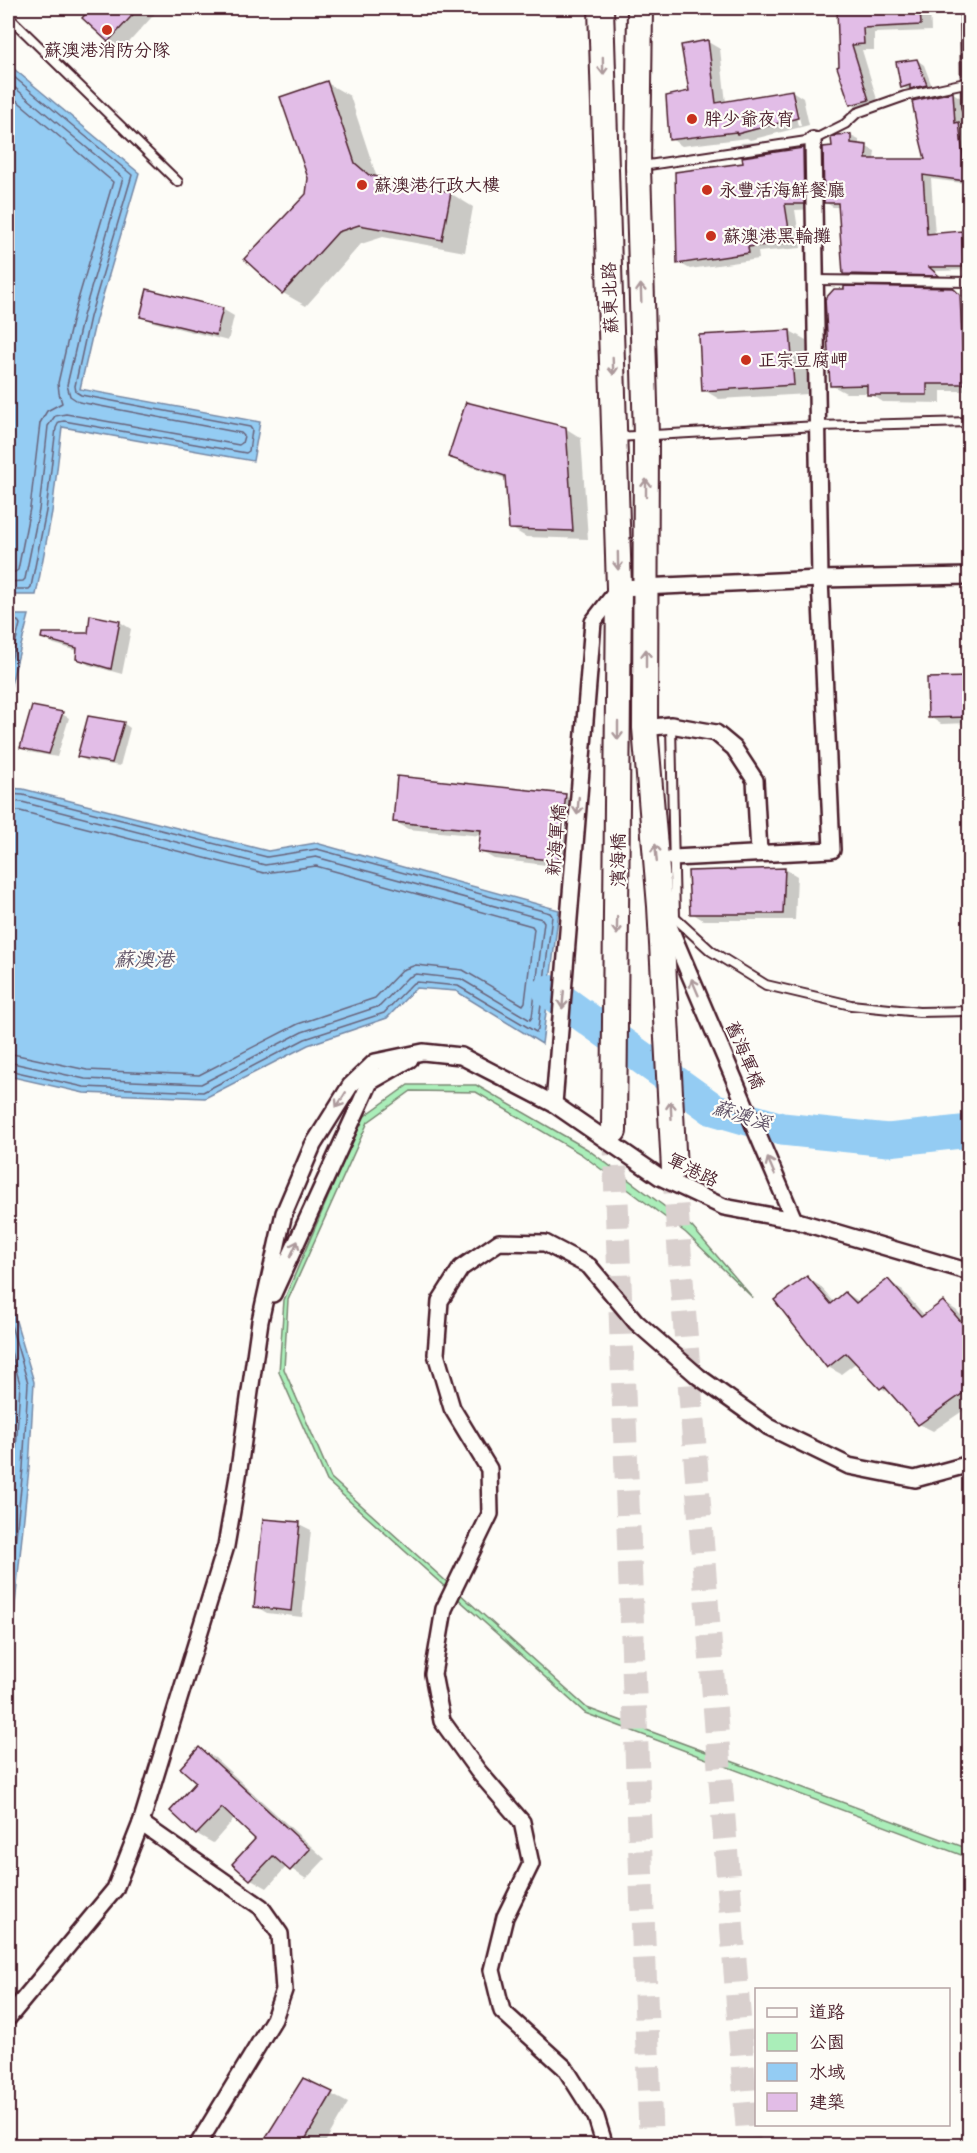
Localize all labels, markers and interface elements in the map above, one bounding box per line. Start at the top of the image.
marker: 蘇澳港消防分隊 [100,23,114,37]
place label: 蘇澳港消防分隊 [44,39,170,61]
one-way arrow [597,55,608,75]
place label: 胖少爺夜宵 [704,108,794,130]
marker: 胖少爺夜宵 [685,112,699,126]
place label: 蘇澳港行政大樓 [374,174,500,196]
marker: 蘇澳港行政大樓 [355,178,369,192]
place label: 永豐活海鮮餐廳 [719,179,845,201]
marker: 永豐活海鮮餐廳 [700,183,714,197]
place label: 蘇澳港黑輪攤 [723,225,831,247]
marker: 蘇澳港黑輪攤 [704,229,718,243]
street label: 蘇東北路 [598,262,622,334]
one-way arrow [636,284,647,304]
place label: 正宗豆腐岬 [758,349,848,371]
marker: 正宗豆腐岬 [739,353,753,367]
one-way arrow [607,355,618,375]
one-way arrow [640,478,652,498]
one-way arrow [613,550,624,570]
one-way arrow [640,649,652,669]
one-way arrow [612,720,624,740]
one-way arrow [573,795,584,815]
street label: 新海軍橋 [542,803,570,877]
street label: 濱海橋 [607,833,629,887]
one-way arrow [650,843,661,863]
one-way arrow [611,915,623,935]
water label: 蘇澳港 [114,947,176,971]
one-way arrow [689,978,700,996]
one-way arrow [557,990,568,1009]
street label: 舊海軍橋 [721,1018,769,1092]
one-way arrow [335,1091,347,1108]
water label: 蘇澳溪 [710,1094,775,1136]
one-way arrow [666,1101,677,1121]
street label: 軍港路 [664,1148,722,1192]
one-way arrow [765,1158,777,1176]
one-way arrow [288,1241,300,1259]
legend [755,1988,950,2126]
text: 道路 [809,2001,845,2023]
text: 公園 [809,2031,845,2053]
text: 水域 [809,2061,845,2083]
text: 建築 [809,2091,845,2113]

